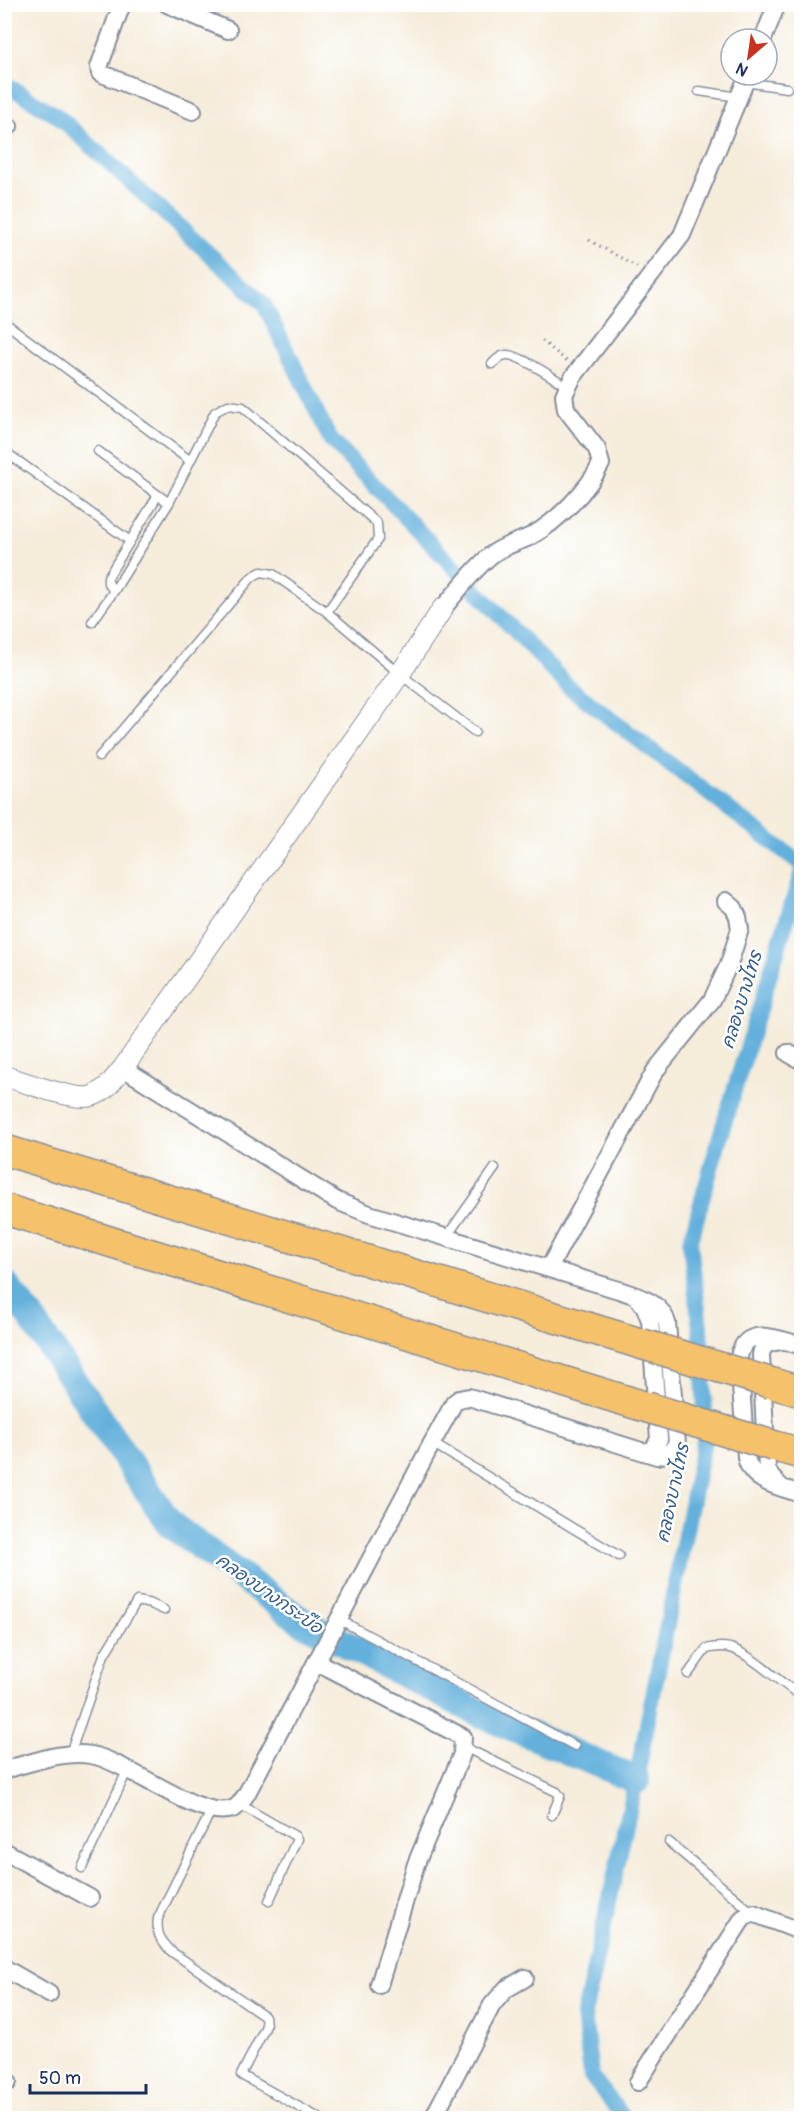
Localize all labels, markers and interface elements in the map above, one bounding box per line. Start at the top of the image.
north arrow [719,27,779,87]
text: N [732,58,752,81]
water label: คลองบางไทร [715,947,768,1052]
water label: คลองบางไทร [650,1440,695,1545]
water label: คลองบางกระบือ [211,1549,328,1640]
scale bar [30,2057,146,2095]
text: 50 m [39,2067,81,2090]

